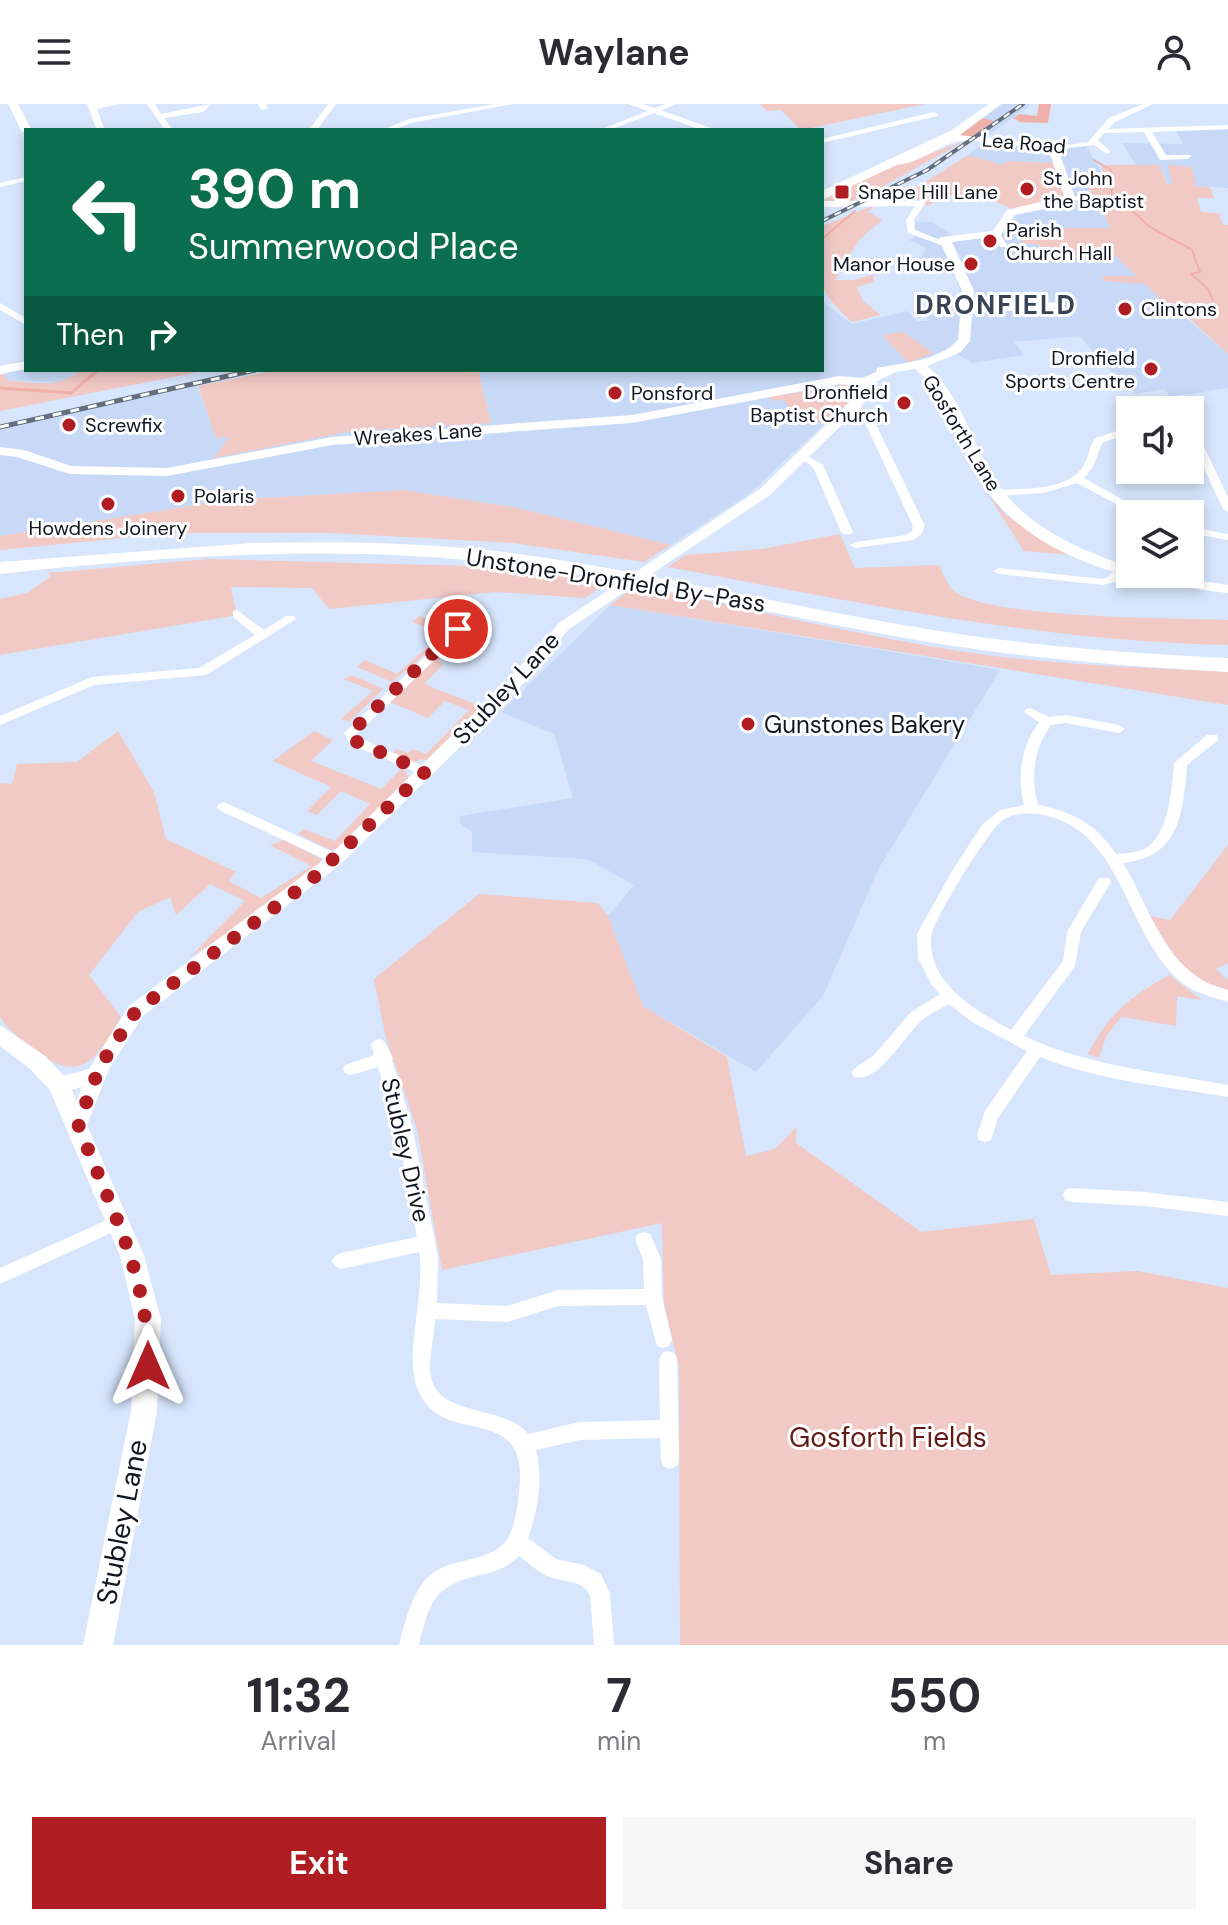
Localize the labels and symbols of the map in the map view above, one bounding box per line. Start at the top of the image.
street label: Lea Road [981,126,1067,160]
place label: St John the Baptist [1043,165,1144,214]
place label: Snape Hill Lane [858,179,998,205]
marker: St John the Baptist [1018,180,1036,198]
marker: Snape Hill Lane [833,183,851,201]
place label: Parish Church Hall [1006,217,1112,266]
marker: Parish Church Hall [981,232,999,250]
place label: Manor House [833,251,955,277]
marker: Manor House [962,255,980,273]
district label: DRONFIELD [915,288,1077,322]
place label: Clintons [1141,296,1217,322]
marker: Clintons [1116,300,1134,318]
place label: Dronfield Sports Centre [1005,345,1135,394]
marker: Dronfield Sports Centre [1142,360,1160,378]
street label: Gosforth Lane [917,370,1007,496]
place label: Dronfield Baptist Church [750,379,888,428]
place label: Ponsford [631,380,713,406]
marker: Ponsford [606,384,624,402]
marker: Dronfield Baptist Church [895,394,913,412]
place label: Screwfix [85,412,163,438]
marker: Screwfix [60,416,78,434]
street label: Wreakes Lane [353,417,483,451]
place label: Polaris [194,483,254,509]
marker: Polaris [169,487,187,505]
marker: Howdens Joinery [99,495,117,513]
place label: Howdens Joinery [29,515,187,541]
street label: Unstone-Dronfield By-Pass [464,541,768,619]
pin [424,595,492,663]
street label: Stubley Lane [446,625,566,751]
place label: Gunstones Bakery [764,709,965,740]
marker: Gunstones Bakery [739,715,757,733]
street label: Stubley Drive [374,1075,438,1225]
position arrow [106,1324,190,1408]
park label: Gosforth Fields [789,1419,987,1456]
street label: Stubley Lane [88,1436,156,1608]

